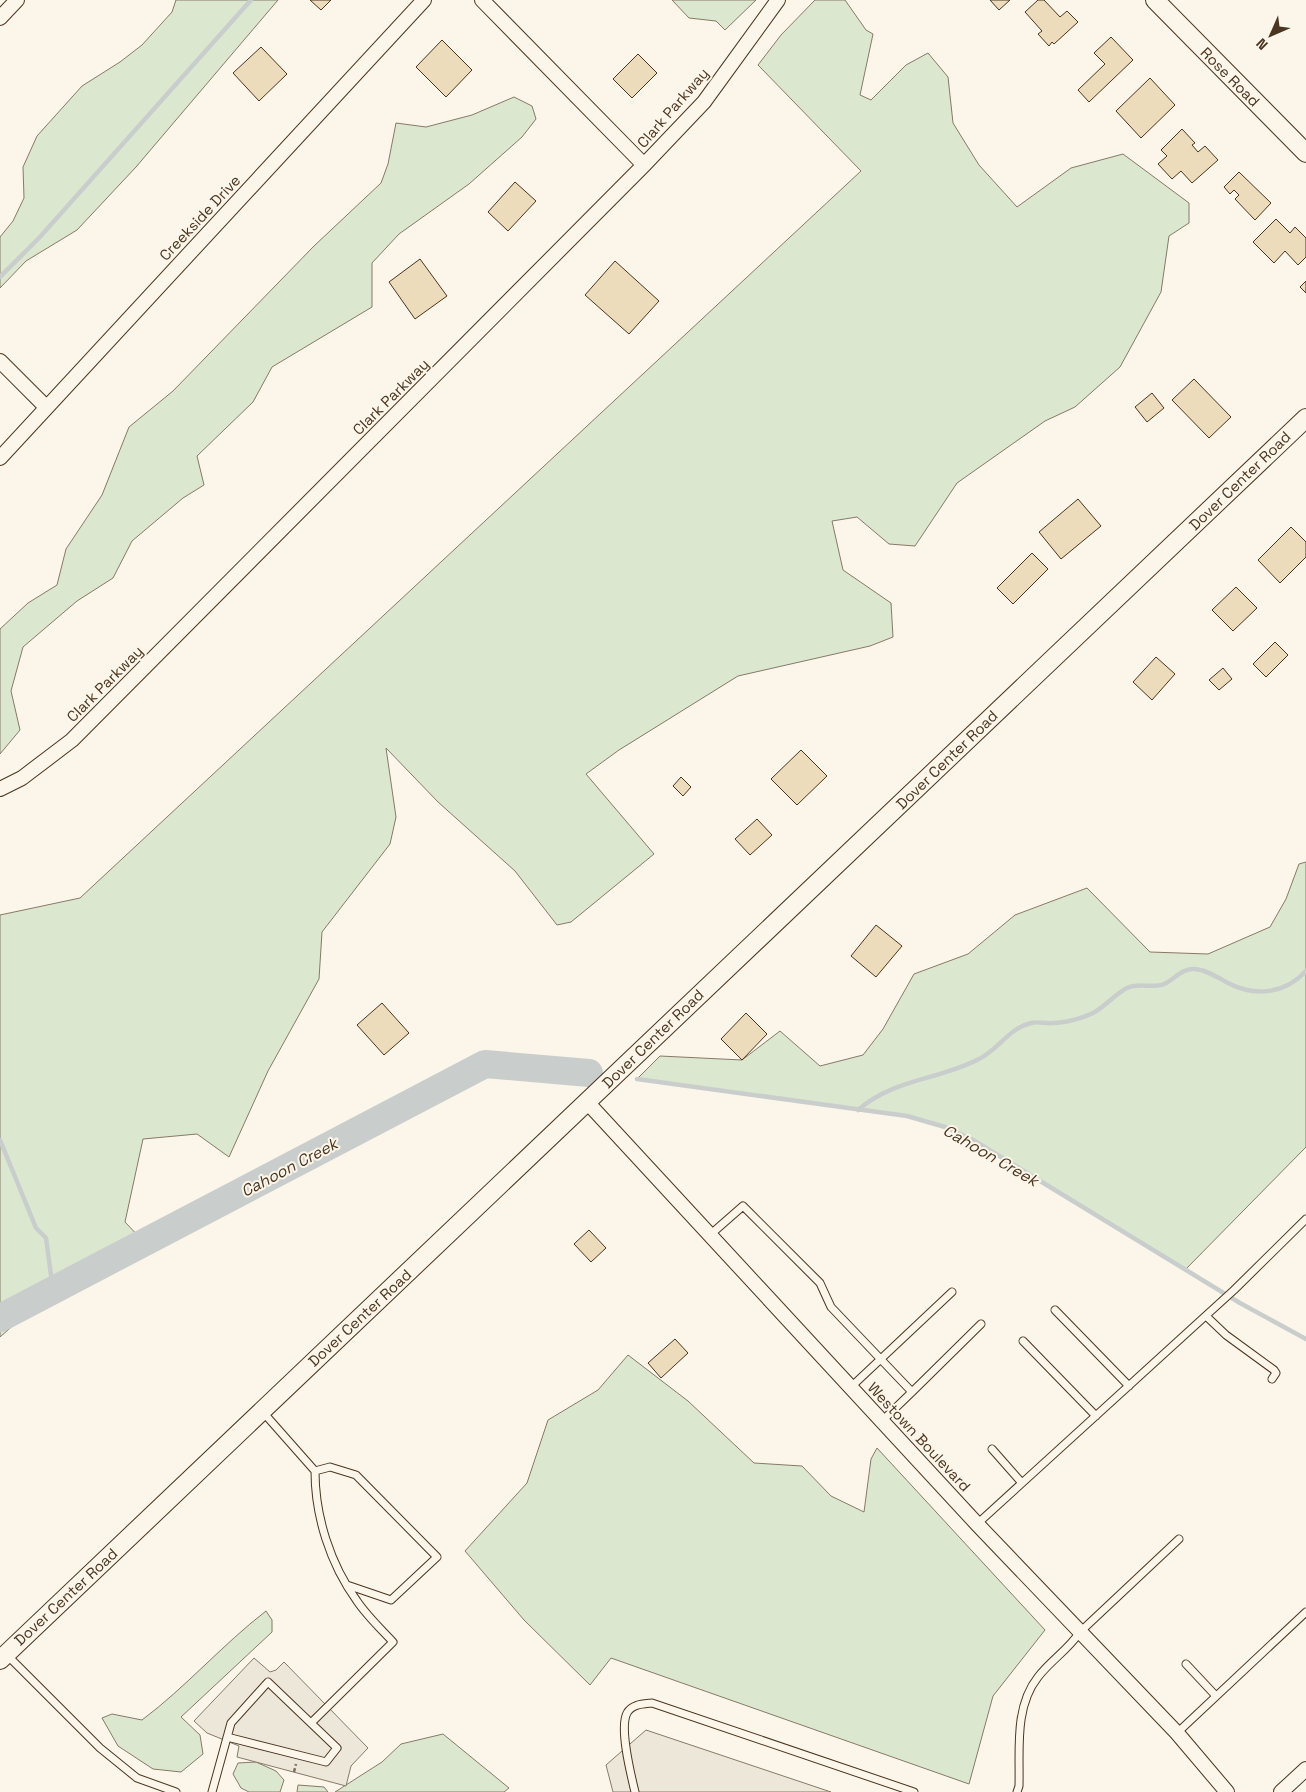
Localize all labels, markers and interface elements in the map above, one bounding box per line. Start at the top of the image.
north arrow [1246,10,1296,60]
text: N [1252,35,1271,54]
street label: Rose Road [1197,43,1264,110]
street label: Clark Parkway [633,64,713,152]
street label: Creekside Drive [155,171,244,265]
street label: Clark Parkway [348,354,433,439]
street label: Dover Center Road [1185,427,1295,534]
street label: Clark Parkway [62,641,147,726]
street label: Dover Center Road [892,706,1002,813]
street label: Dover Center Road [598,985,708,1092]
water label: Cahoon Creek [939,1120,1044,1192]
water label: Cahoon Creek [237,1132,343,1202]
street label: Dover Center Road [304,1265,415,1370]
street label: Westown Boulevard [864,1378,975,1495]
street label: Dover Center Road [10,1544,121,1649]

